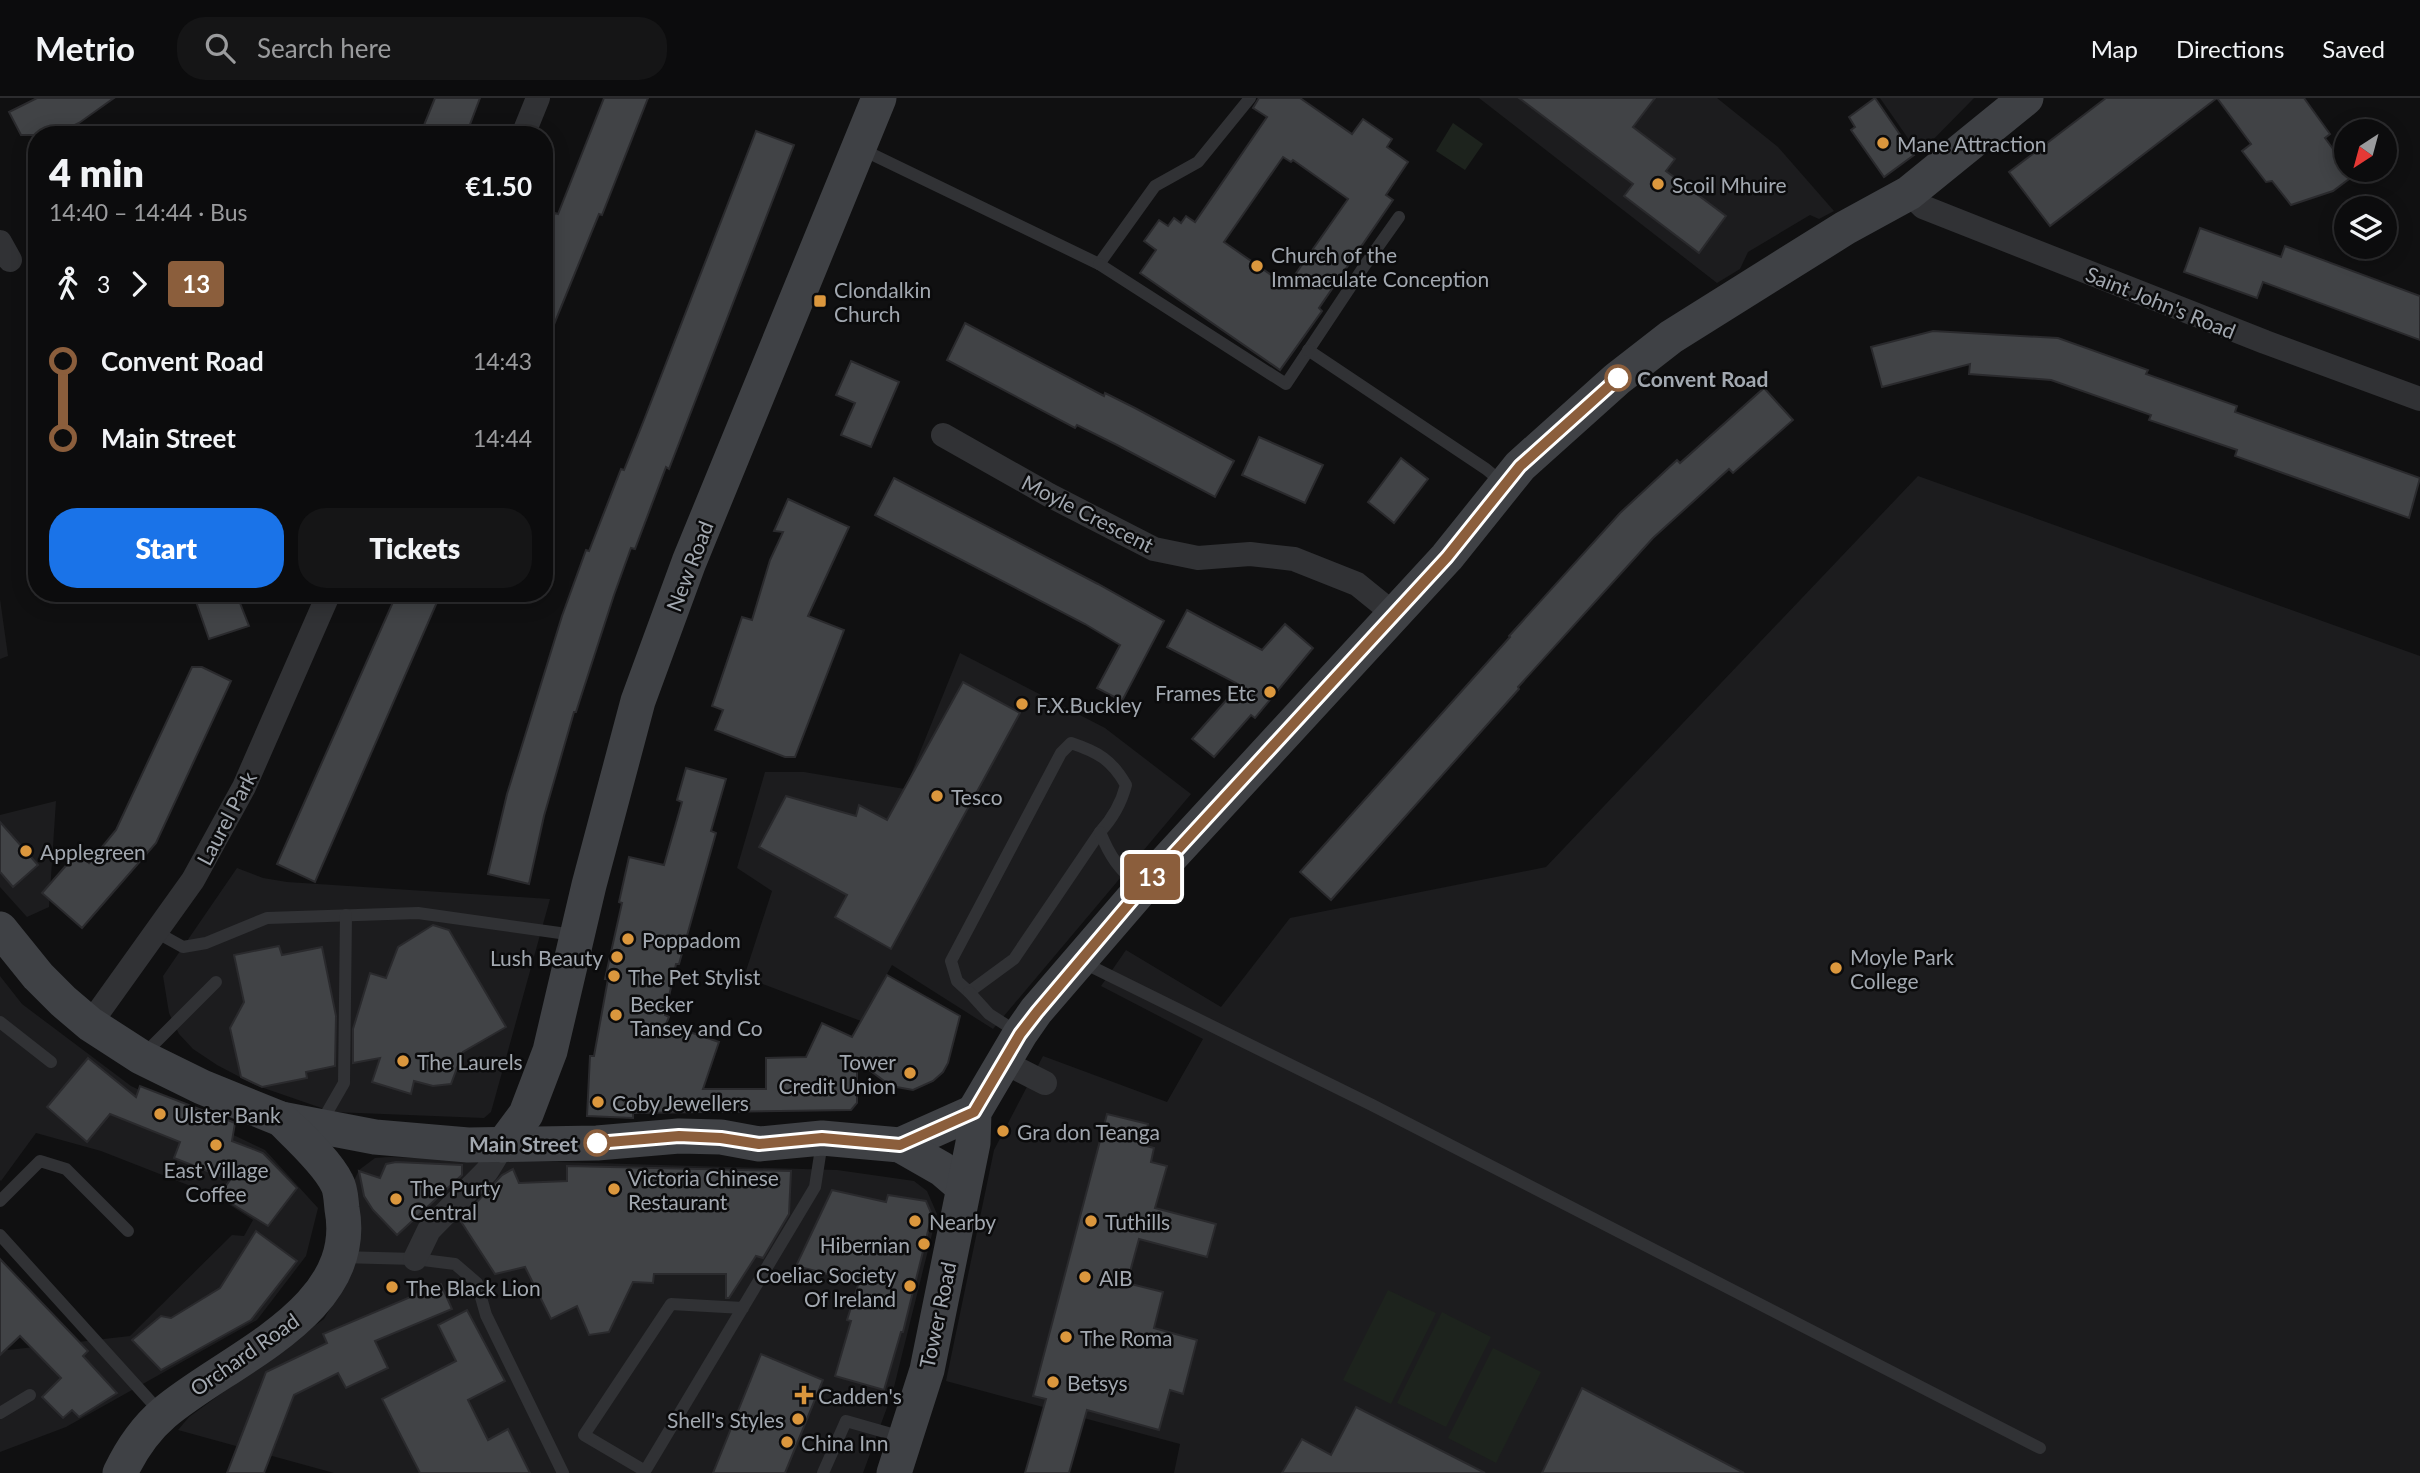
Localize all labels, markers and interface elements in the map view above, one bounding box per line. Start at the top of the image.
search box [177,17,667,80]
text: Metrio [35,28,135,68]
icon: search [201,29,239,67]
text: Search here [257,32,391,64]
text: Map [2091,34,2138,63]
text: Directions [2176,34,2284,63]
text: Saved [2322,34,2385,63]
north arrow [2334,119,2398,182]
map controls [2334,119,2397,259]
place label: Mane Attraction [1897,131,2047,156]
marker: Mane Attraction [1875,135,1891,151]
text: 4 min [49,149,144,195]
text: €1.50 [466,170,532,202]
place label: Scoil Mhuire [1672,172,1787,197]
marker: Scoil Mhuire [1650,176,1666,192]
button: layers [2334,196,2397,259]
text: 14:40 – 14:44 · Bus [49,198,248,226]
place label: Church of the Immaculate Conception [1271,242,1489,291]
marker: Church of the Immaculate Conception [1249,258,1265,274]
street label: Saint John's Road [2082,261,2240,343]
icon: walk [49,265,87,303]
icon: forward [120,265,158,303]
text: 13 [182,269,210,298]
text: 3 [97,270,110,298]
place label: Clondalkin Church [834,277,931,326]
marker: Clondalkin Church [812,293,828,309]
text: Convent Road [101,345,264,377]
text: 14:43 [473,347,532,375]
marker: Convent Road [1605,365,1631,391]
place label: Convent Road [1637,366,1768,391]
text: Main Street [101,422,236,454]
text: 14:44 [473,424,532,452]
street label: Moyle Crescent [1018,469,1158,557]
button: Start [49,508,284,588]
button: Tickets [298,508,532,588]
street label: New Road [660,517,718,615]
place label: Frames Etc [1155,680,1256,705]
marker: Frames Etc [1262,684,1278,700]
place label: F.X.Buckley [1036,692,1142,717]
marker: F.X.Buckley [1014,696,1030,712]
street label: Laurel Park [191,767,261,869]
place label: Tesco [951,784,1003,809]
marker: Tesco [929,788,945,804]
place label: Applegreen [40,839,146,864]
marker: Applegreen [18,843,34,859]
line badge: 13 [1120,854,1184,900]
text: 13 [1138,862,1166,891]
place label: Poppadom [642,927,741,952]
marker: Poppadom [620,931,636,947]
place label: Moyle Park College [1850,944,1954,993]
place label: Lush Beauty [490,945,603,970]
marker: Lush Beauty [609,949,625,965]
marker: Moyle Park College [1828,960,1844,976]
place label: The Pet Stylist [628,964,761,989]
marker: The Pet Stylist [606,968,622,984]
place label: Becker Tansey and Co [630,991,763,1040]
marker: Becker Tansey and Co [608,1007,624,1023]
place label: The Laurels [417,1049,523,1074]
place label: Tower Credit Union [779,1049,896,1098]
marker: The Laurels [395,1053,411,1069]
marker: Tower Credit Union [902,1065,918,1081]
place label: Coby Jewellers [612,1090,749,1115]
marker: Coby Jewellers [590,1094,606,1110]
place label: Ulster Bank [174,1102,281,1127]
marker: Ulster Bank [152,1106,168,1122]
place label: Gra don Teanga [1017,1119,1160,1144]
marker: Gra don Teanga [995,1123,1011,1139]
marker: Main Street [584,1130,610,1156]
place label: Main Street [469,1131,578,1156]
marker: East Village Coffee [208,1137,224,1153]
place label: East Village Coffee [163,1157,269,1206]
place label: Victoria Chinese Restaurant [628,1165,779,1214]
place label: The Purty Central [410,1175,501,1224]
marker: Victoria Chinese Restaurant [606,1181,622,1197]
marker: The Purty Central [388,1191,404,1207]
place label: Nearby [929,1209,996,1234]
place label: Tuthills [1105,1209,1170,1234]
marker: Nearby [907,1213,923,1229]
marker: Tuthills [1083,1213,1099,1229]
place label: Hibernian [820,1232,910,1257]
marker: Hibernian [916,1236,932,1252]
street label: Tower Road [914,1259,960,1371]
place label: Coeliac Society Of Ireland [756,1262,896,1311]
place label: AIB [1099,1265,1133,1290]
marker: AIB [1077,1269,1093,1285]
place label: The Black Lion [406,1275,541,1300]
marker: Coeliac Society Of Ireland [902,1278,918,1294]
marker: The Black Lion [384,1279,400,1295]
street label: Orchard Road [185,1307,303,1401]
place label: The Roma [1080,1325,1173,1350]
marker: The Roma [1058,1329,1074,1345]
place label: Betsys [1067,1370,1128,1395]
marker: Betsys [1045,1374,1061,1390]
place label: Cadden's [818,1383,902,1408]
marker: Cadden's [796,1387,812,1403]
place label: Shell's Styles [667,1407,784,1432]
marker: Shell's Styles [790,1411,806,1427]
place label: China Inn [801,1430,888,1455]
marker: China Inn [779,1434,795,1450]

